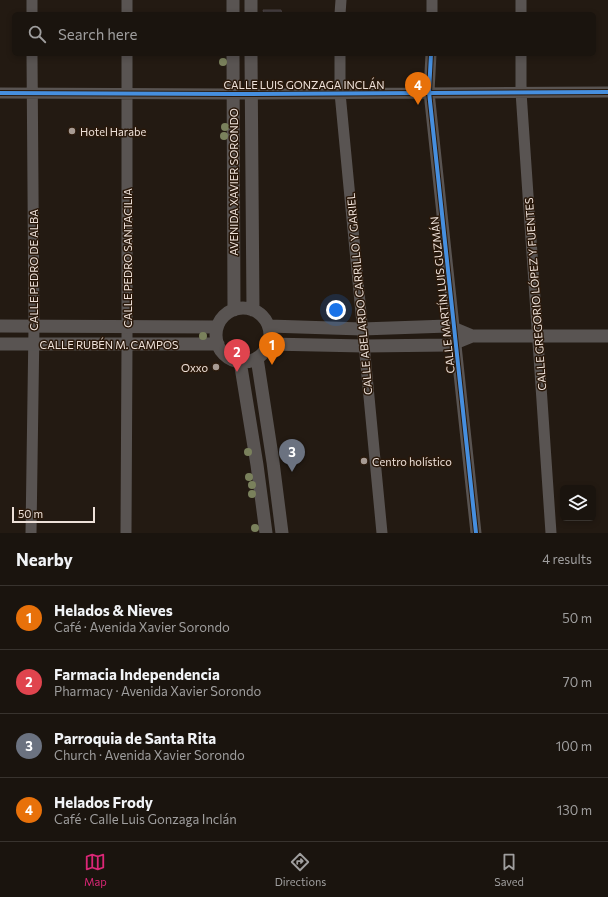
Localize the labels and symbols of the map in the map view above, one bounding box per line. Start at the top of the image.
pin: 4 [405,72,431,105]
street label: CALLE LUIS GONZAGA INCLÁN [223,77,385,91]
street label: AVENIDA XAVIER SORONDO [227,108,240,256]
place label: Hotel Harabe [80,125,146,138]
marker: Hotel Harabe [67,126,77,136]
street label: CALLE PEDRO SANTACILIA [121,188,134,328]
street label: CALLE ABELARDO CARRILLO Y GARIEL [344,192,374,396]
street label: CALLE GREGORIO LÓPEZ Y FUENTES [521,197,548,391]
street label: CALLE PEDRO DE ALBA [27,209,40,331]
street label: CALLE MARTÍN LUIS GUZMÁN [426,216,457,374]
your location [326,300,346,320]
pin: 1 [259,332,285,365]
street label: CALLE RUBÉN M. CAMPOS [40,337,178,351]
pin: 2 [224,339,250,372]
place label: Oxxo [181,361,208,374]
marker: Oxxo [211,362,221,372]
pin: 3 [279,439,305,472]
place label: Centro holístico [372,455,452,468]
marker: Centro holístico [359,456,369,466]
scale bar [12,505,95,524]

